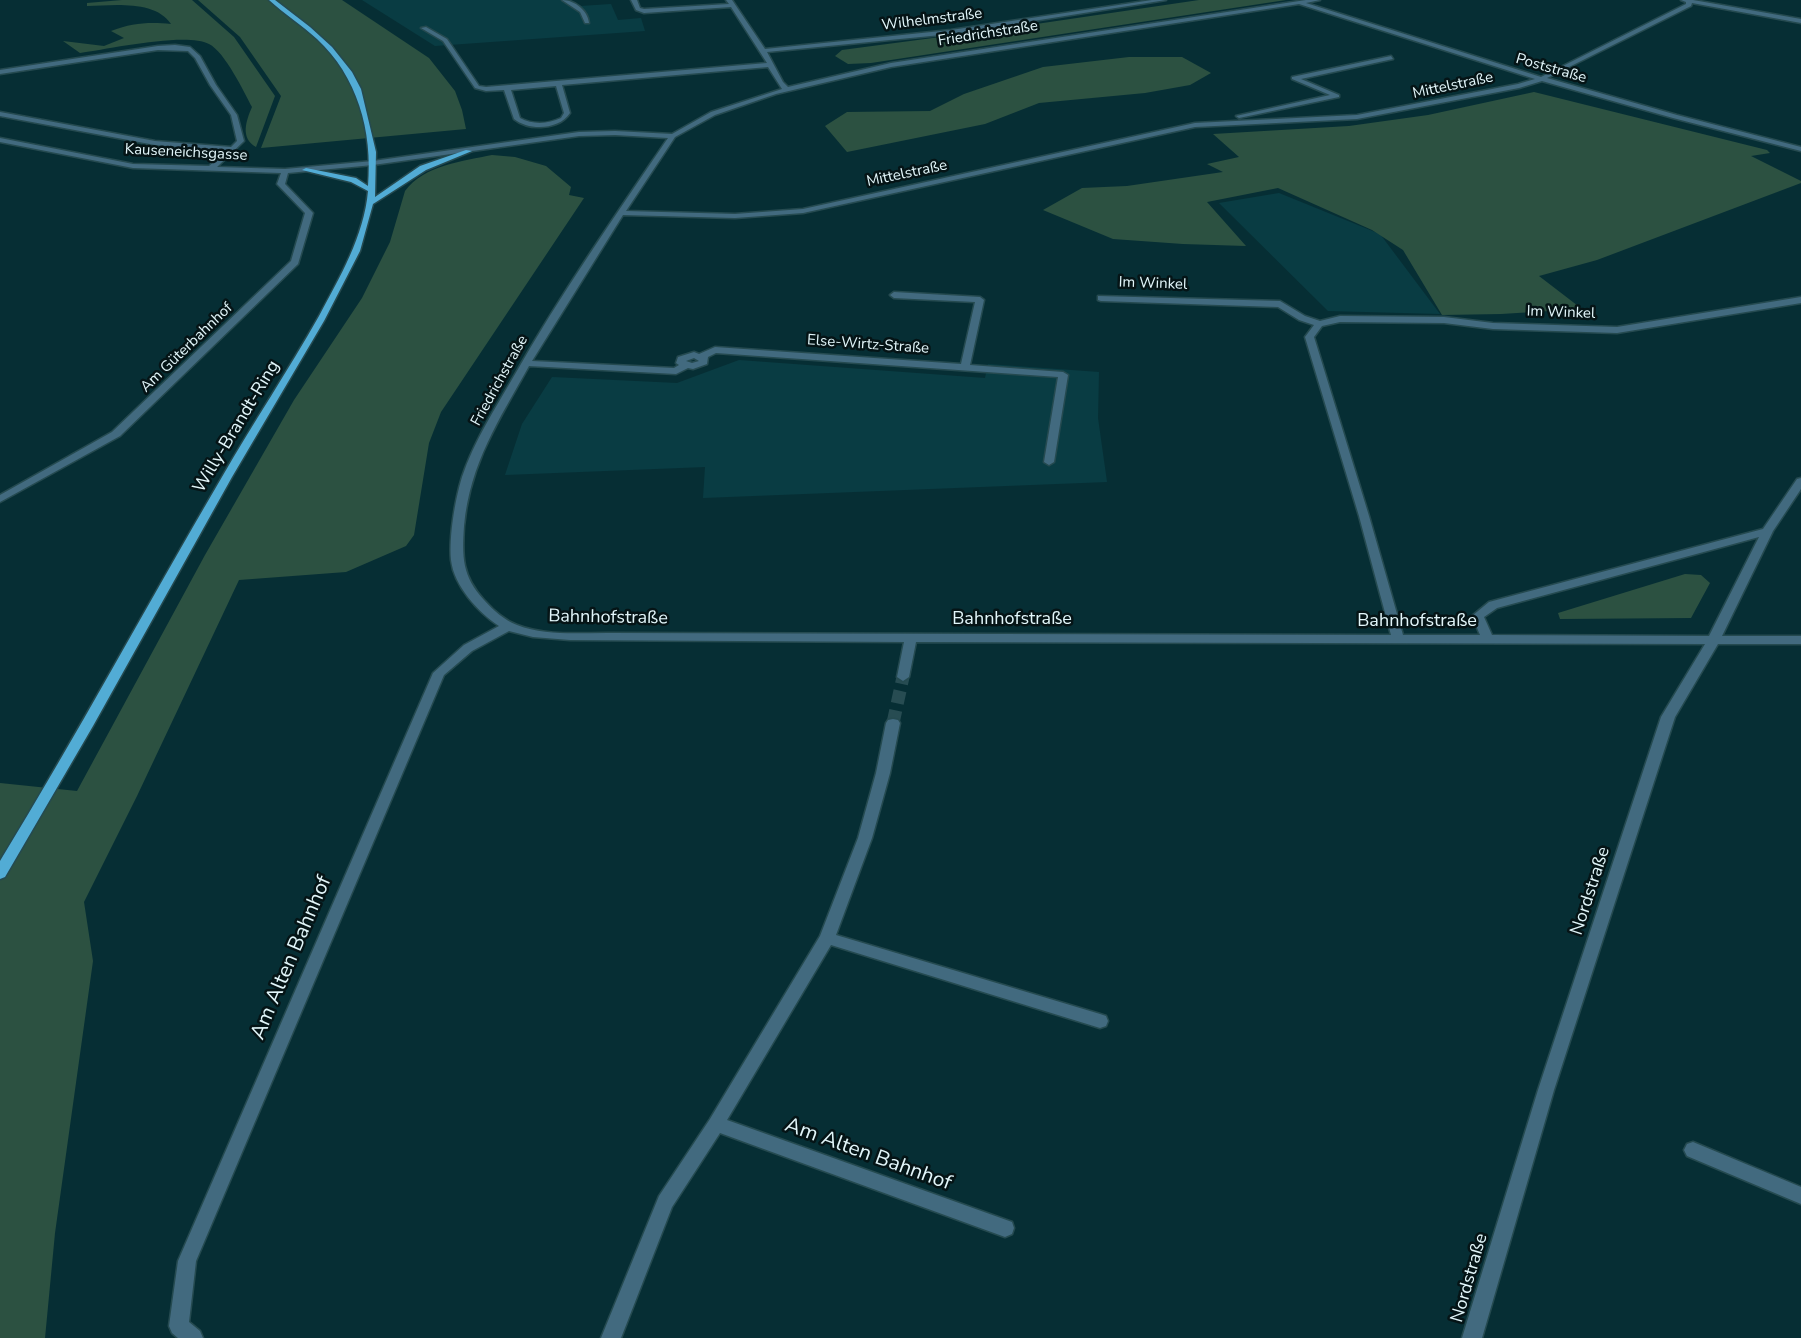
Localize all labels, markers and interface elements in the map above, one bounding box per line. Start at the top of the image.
street label: Wilhelmstraße [881,5,983,35]
street label: Friedrichstraße [937,17,1039,51]
street label: Poststraße [1514,50,1588,88]
street label: Mittelstraße [1411,69,1495,103]
street label: Kauseneichsgasse [124,141,248,165]
street label: Mittelstraße [865,157,949,191]
street label: Im Winkel [1118,274,1188,294]
street label: Am Güterbahnhof [137,300,237,396]
street label: Im Winkel [1526,303,1596,323]
street label: Else-Wirtz-Straße [806,332,930,358]
street label: Friedrichstraße [468,333,532,429]
street label: Willy-Brandt-Ring [189,357,285,497]
street label: Bahnhofstraße [548,606,668,630]
street label: Bahnhofstraße [952,609,1072,631]
street label: Bahnhofstraße [1357,611,1477,633]
street label: Nordstraße [1567,844,1615,938]
street label: Am Alten Bahnhof [246,872,338,1044]
street label: Am Alten Bahnhof [781,1113,955,1197]
street label: Nordstraße [1447,1231,1493,1325]

